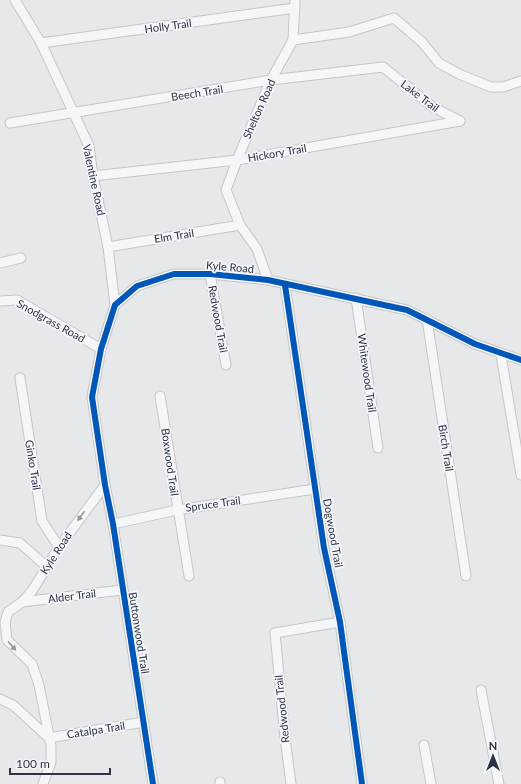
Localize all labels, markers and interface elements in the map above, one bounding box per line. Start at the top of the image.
street label: Holly Trail [144,16,192,35]
street label: Shelton Road [240,77,277,141]
street label: Lake Trail [399,77,442,114]
street label: Beech Trail [170,82,224,103]
street label: Hickory Trail [246,141,307,164]
street label: Valentine Road [81,143,108,217]
street label: Elm Trail [153,226,195,245]
street label: Kyle Road [206,258,255,275]
street label: Redwood Trail [206,284,231,354]
street label: Snodgrass Road [15,296,88,345]
street label: Whitewood Trail [356,333,379,413]
street label: Birch Trail [436,424,457,472]
street label: Boxwood Trail [159,427,182,497]
street label: Ginko Trail [23,439,44,491]
street label: Spruce Trail [185,493,241,514]
street label: Dogwood Trail [321,497,346,568]
one-way arrow [77,511,85,521]
street label: Kyle Road [37,529,74,576]
street label: Alder Trail [47,586,97,605]
street label: Buttonwood Trail [127,591,152,675]
one-way arrow [7,641,17,651]
street label: Redwood Trail [271,675,292,744]
street label: Catalpa Trail [66,718,126,741]
north arrow [473,736,513,776]
text: N [489,739,497,752]
scale bar [10,750,110,776]
text: 100 m [16,756,50,771]

